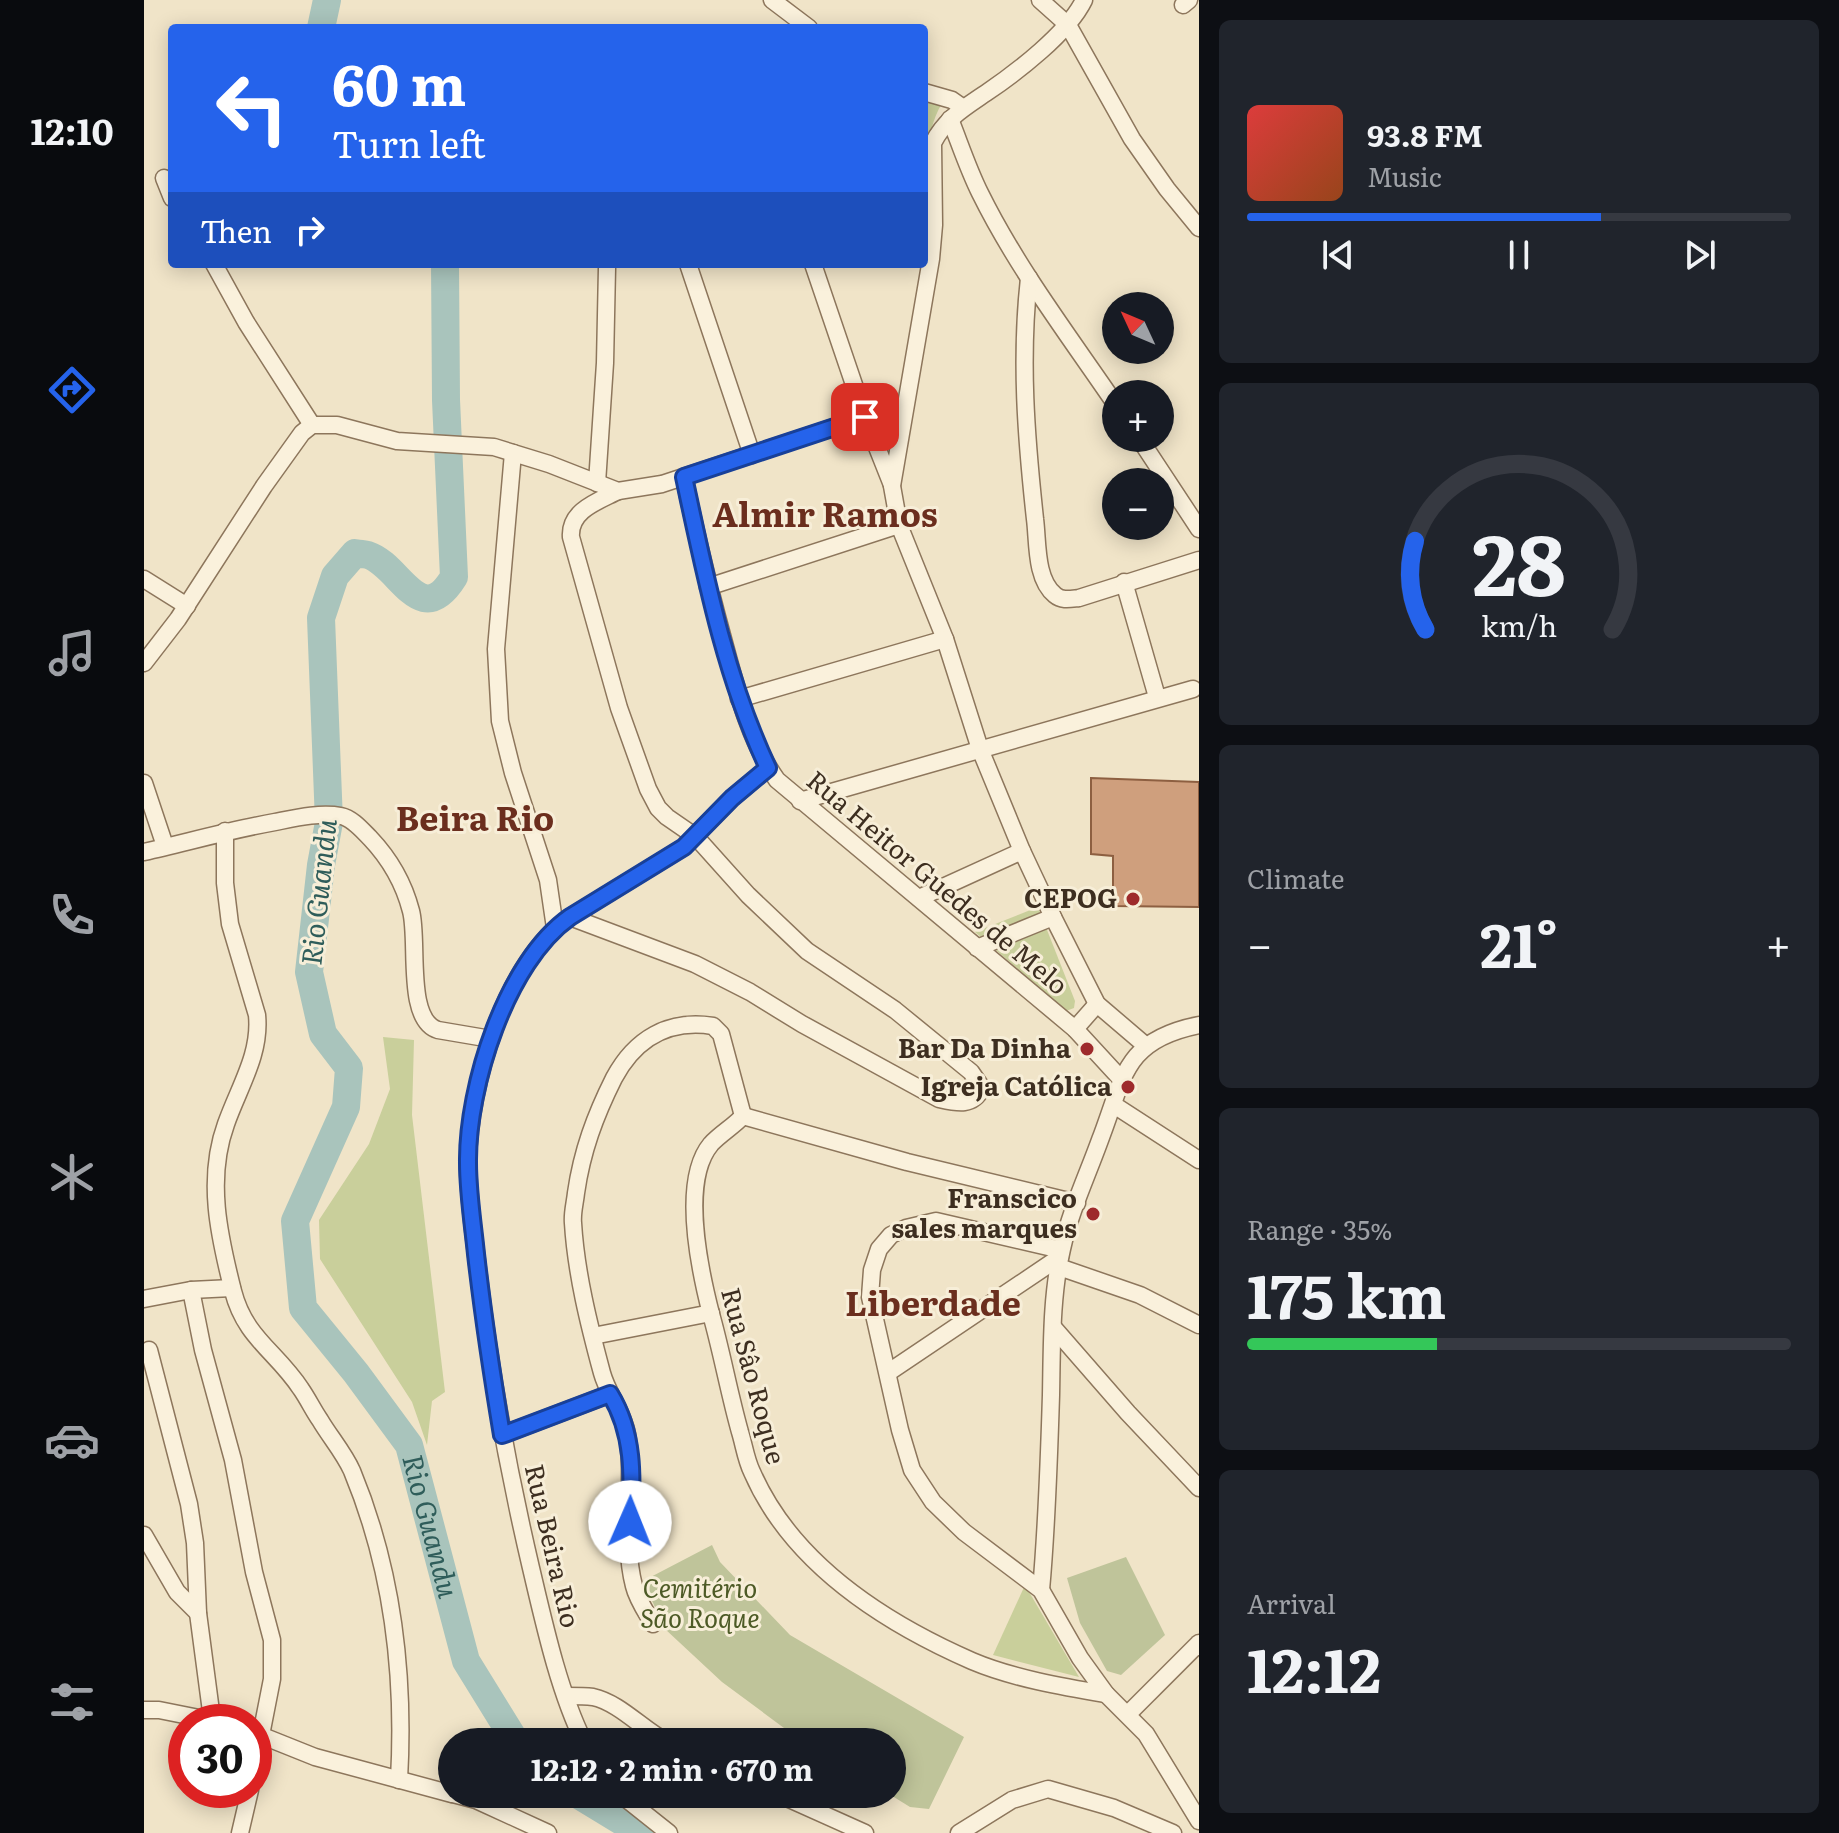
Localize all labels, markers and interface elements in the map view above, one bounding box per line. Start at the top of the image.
text: 60 m [332,40,466,123]
icon: left [200,56,304,160]
text: 12:10 [30,103,114,156]
text: 93.8 FM [1367,112,1483,156]
text: Turn left [332,116,486,169]
text: Music [1367,156,1442,195]
text: Then [200,208,272,252]
icon: right [288,208,332,252]
icon: previous [1316,233,1360,277]
icon: pause [1497,233,1541,277]
icon: next [1678,233,1722,277]
north arrow [1102,292,1174,364]
map controls [1102,292,1174,540]
icon: directions [44,362,100,418]
button: + [1102,380,1174,452]
pin [831,383,899,451]
icon: arrive [843,395,887,439]
button: − [1102,468,1174,540]
district label: Almir Ramos [712,487,938,537]
text: 28 [1472,497,1566,621]
text: km/h [1481,603,1557,646]
icon: music [44,625,100,681]
street label: Rua Heitor Guedes de Melo [799,760,1078,1002]
district label: Beira Rio [396,791,554,841]
water label: Rio Guandu [288,816,346,967]
text: Climate [1247,858,1345,897]
place label: CEPOG [1024,877,1117,916]
icon: phone [44,887,100,943]
marker: CEPOG [1124,890,1142,908]
text: 21° [1480,897,1558,986]
text: − [1247,909,1273,975]
text: + [1765,909,1791,975]
place label: Bar Da Dinha [898,1027,1071,1066]
marker: Bar Da Dinha [1078,1040,1096,1058]
place label: Igreja Católica [920,1065,1112,1104]
marker: Igreja Católica [1119,1078,1137,1096]
icon: climate [44,1149,100,1205]
place label: Franscico sales marques [891,1177,1077,1246]
marker: Franscico sales marques [1084,1205,1102,1223]
text: Range · 35% [1247,1209,1392,1248]
text: 175 km [1247,1248,1446,1337]
district label: Liberdade [845,1276,1021,1326]
street label: Rua Sâo Roque [713,1283,798,1468]
icon: car [44,1412,100,1468]
water label: Rio Guandu [393,1449,472,1602]
street label: Rua Beira Rio [517,1460,592,1631]
position arrow [588,1480,672,1564]
park label: Cemitério São Roque [640,1567,760,1636]
text: Arrival [1247,1583,1336,1622]
text: 12:12 [1247,1622,1381,1711]
icon: filters [44,1674,100,1730]
speed limit sign: 30 [168,1704,272,1808]
text: 12:12 · 2 min · 670 m [531,1746,813,1790]

